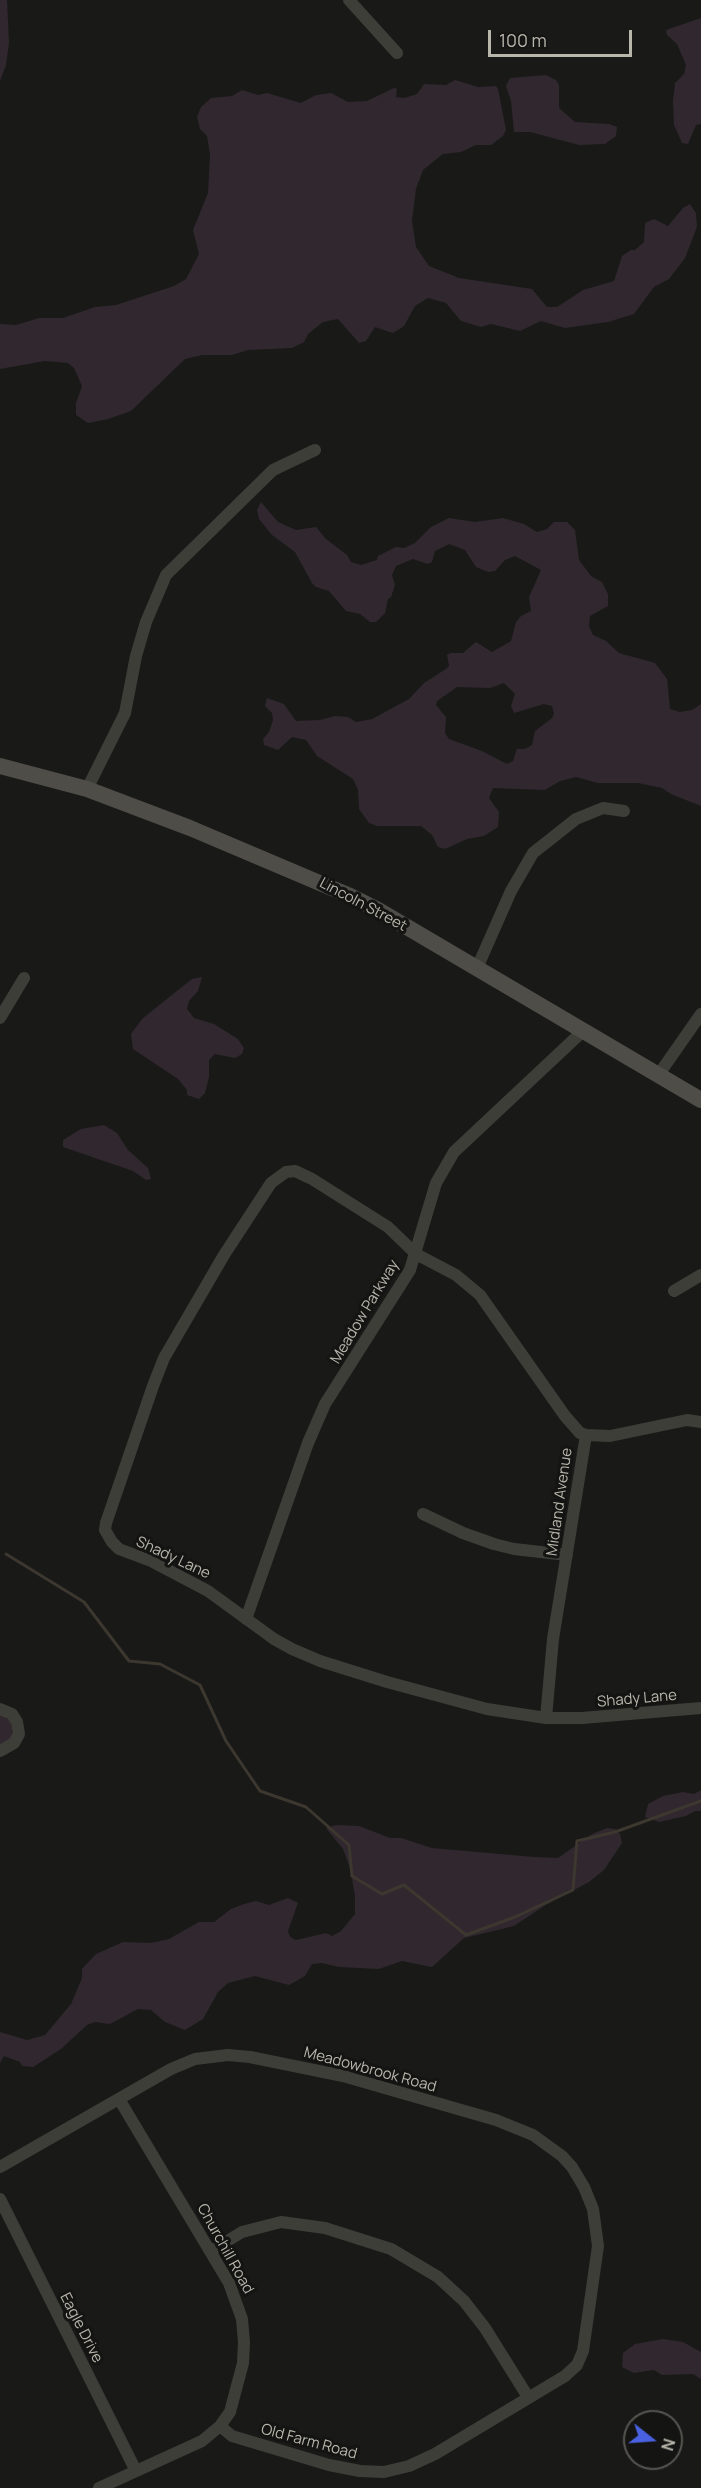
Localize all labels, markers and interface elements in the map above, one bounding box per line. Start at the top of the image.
scale bar [491,18,635,56]
text: 100 m [499,28,547,52]
street label: Lincoln Street [316,874,410,936]
street label: Meadow Parkway [327,1257,403,1367]
street label: Midland Avenue [544,1447,576,1557]
street label: Shady Lane [133,1533,213,1583]
street label: Shady Lane [596,1687,678,1711]
street label: Meadowbrook Road [302,2044,438,2096]
street label: Churchill Road [193,2201,257,2297]
street label: Eagle Drive [56,2290,106,2366]
north arrow [623,2410,683,2470]
street label: Old Farm Road [259,2421,359,2463]
text: N [656,2436,681,2453]

